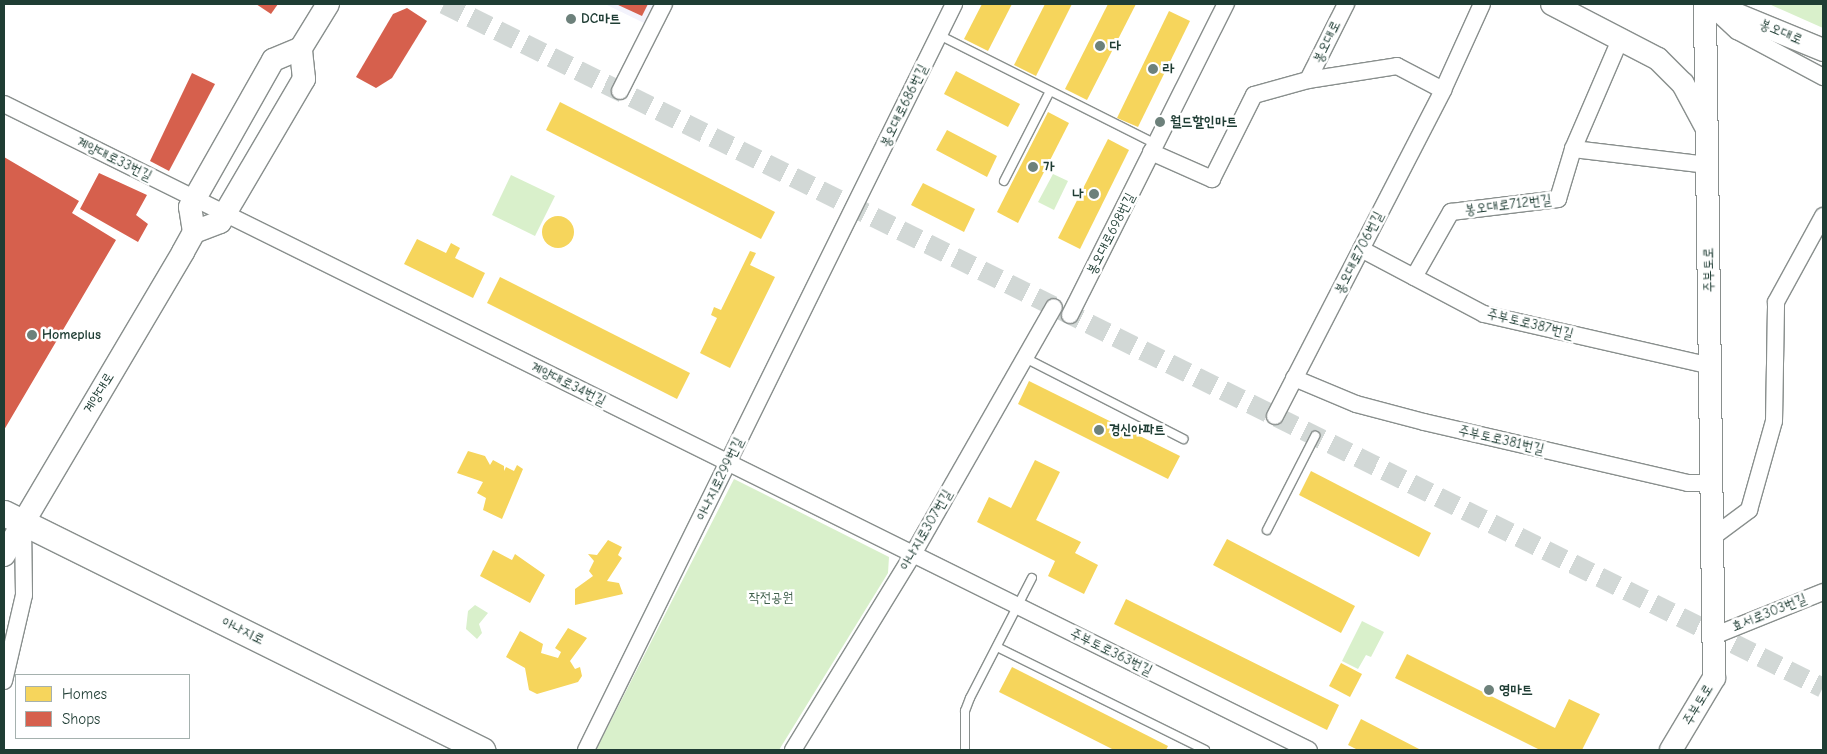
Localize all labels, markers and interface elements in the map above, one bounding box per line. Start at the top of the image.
place label: DC마트 [581,11,621,27]
marker: DC마트 [565,13,577,25]
street label: 봉오대로 [1757,15,1805,49]
street label: 봉오대로 [1310,18,1344,66]
place label: 다 [1110,38,1121,54]
marker: 다 [1094,40,1106,52]
place label: 라 [1163,61,1174,77]
street label: 봉오대로686번길 [877,62,931,150]
marker: 라 [1147,63,1159,75]
place label: 월드할인마트 [1170,114,1238,130]
marker: 월드할인마트 [1154,116,1166,128]
street label: 계양대로33번길 [74,134,154,184]
place label: 가 [1043,159,1054,175]
marker: 가 [1027,161,1039,173]
place label: 나 [1073,186,1084,202]
marker: 나 [1088,188,1100,200]
street label: 봉오대로698번길 [1083,190,1139,278]
street label: 봉오대로712번길 [1464,191,1552,219]
street label: 봉오대로706번길 [1331,209,1387,297]
street label: 주부토로 [1700,247,1718,293]
street label: 주부토로387번길 [1485,305,1575,343]
place label: Homeplus [42,327,101,343]
marker: Homeplus [26,329,38,341]
street label: 계양대로34번길 [528,359,608,409]
street label: 계양대로 [80,369,118,417]
place label: 경신아파트 [1109,422,1165,438]
street label: 주부토로381번길 [1457,422,1545,458]
marker: 경신아파트 [1093,424,1105,436]
street label: 아나지로299번길 [693,435,747,523]
street label: 아나지로307번길 [896,487,956,573]
park label: 작전공원 [748,590,794,606]
street label: 효서로303번길 [1729,590,1809,636]
street label: 아나지로 [219,614,267,648]
street label: 주부토로363번길 [1067,625,1155,679]
legend [15,674,190,739]
street label: 주부토로 [1679,681,1717,729]
place label: 영마트 [1499,682,1533,698]
marker: 영마트 [1483,684,1495,696]
text: Homes [62,685,107,703]
text: Shops [62,710,100,728]

